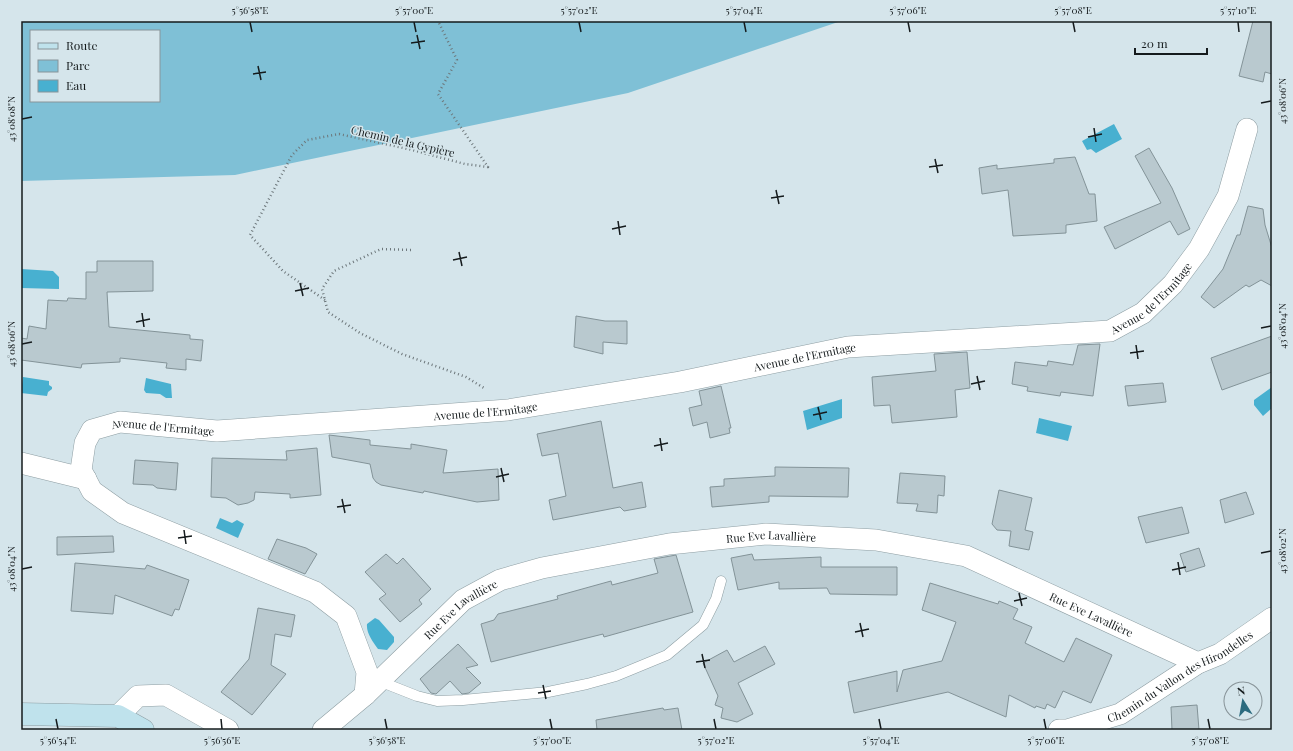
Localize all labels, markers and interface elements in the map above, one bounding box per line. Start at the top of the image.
text: 5°56'58"E [232,3,268,17]
text: 5°57'00"E [395,3,433,17]
text: 5°57'02"E [560,3,598,17]
text: 5°57'04"E [725,3,763,17]
text: 5°57'06"E [889,3,927,17]
text: 5°57'08"E [1054,3,1092,17]
text: 5°57'10"E [1220,3,1256,17]
legend [30,30,160,102]
scale bar [1135,30,1207,56]
text: 20 m [1141,35,1168,51]
text: Route [66,37,98,53]
text: Parc [66,57,90,73]
text: Eau [66,77,86,93]
text: 43°08'06"N [1275,78,1289,124]
text: 43°08'08"N [4,96,18,142]
street label: Chemin de la Gypière [350,122,457,160]
street label: Avenue de l'Ermitage [1107,258,1195,338]
text: 43°08'04"N [1275,303,1289,349]
text: 43°08'06"N [4,321,18,367]
street label: Avenue de l'Ermitage [751,339,857,374]
street label: Avenue de l'Ermitage [432,398,539,423]
street label: Avenue de l'Ermitage [108,414,215,438]
street label: Rue Eve Lavallière [725,526,817,546]
text: 43°08'02"N [1275,528,1289,574]
text: 43°08'04"N [4,546,18,592]
street label: Rue Eve Lavallière [420,575,500,642]
street label: Rue Eve Lavallière [1048,588,1136,640]
street label: Chemin du Vallon des Hirondelles [1105,626,1255,725]
north arrow [1223,681,1263,721]
text: N [1236,683,1246,699]
text: 5°56'54"E [40,733,76,747]
text: 5°56'56"E [204,733,240,747]
text: 5°56'58"E [369,733,405,747]
text: 5°57'00"E [533,733,571,747]
text: 5°57'02"E [697,733,735,747]
text: 5°57'04"E [862,733,900,747]
text: 5°57'06"E [1027,733,1065,747]
text: 5°57'08"E [1191,733,1229,747]

